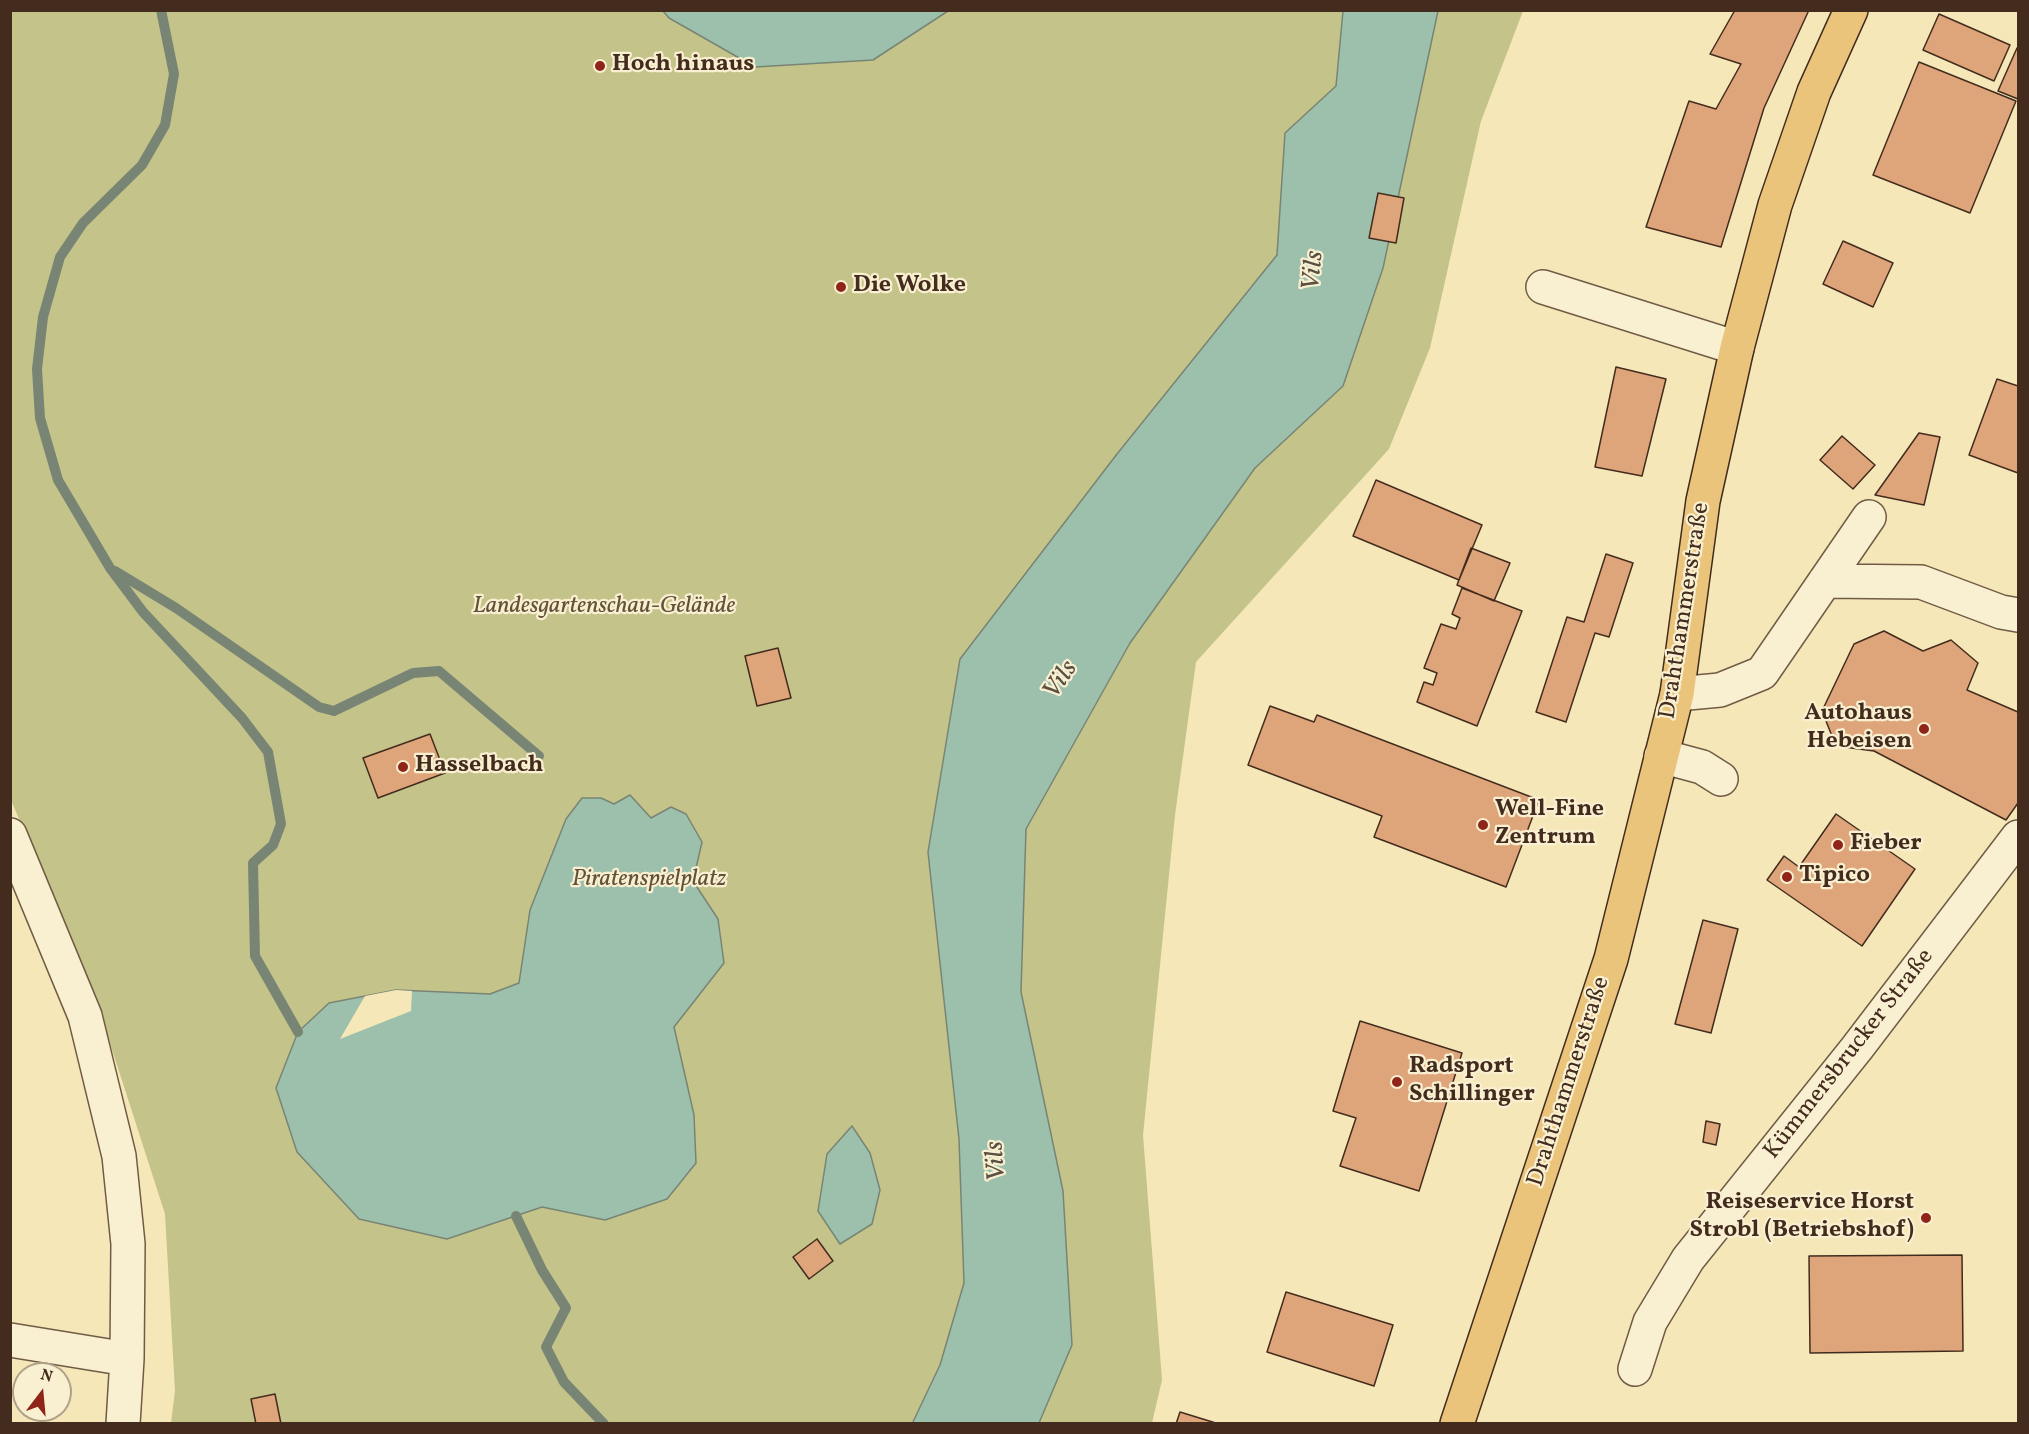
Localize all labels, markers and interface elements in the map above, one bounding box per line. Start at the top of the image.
place label: Hoch hinaus [612,52,754,80]
marker: Hoch hinaus [593,59,607,73]
water label: Vils [1297,249,1333,293]
place label: Die Wolke [853,273,966,301]
marker: Die Wolke [834,280,848,294]
street label: Drahthammerstraße [1655,501,1717,721]
park label: Landesgartenschau-Gelände [473,594,735,622]
water label: Vils [1038,656,1086,706]
place label: Autohaus Hebeisen [1804,701,1912,757]
marker: Autohaus Hebeisen [1917,722,1931,736]
place label: Hasselbach [415,753,543,781]
marker: Hasselbach [396,760,410,774]
place label: Well-Fine Zentrum [1495,797,1604,853]
marker: Well-Fine Zentrum [1476,818,1490,832]
place label: Fieber [1850,831,1922,859]
marker: Fieber [1831,838,1845,852]
place label: Tipico [1799,863,1870,891]
park label: Piratenspielplatz [572,867,726,895]
marker: Tipico [1780,870,1794,884]
street label: Kümmersbrucker Straße [1759,944,1941,1166]
street label: Drahthammerstraße [1522,973,1618,1191]
place label: Radsport Schillinger [1409,1054,1535,1110]
marker: Radsport Schillinger [1390,1075,1404,1089]
water label: Vils [981,1140,1015,1182]
place label: Reiseservice Horst Strobl (Betriebshof) [1690,1190,1914,1246]
marker: Reiseservice Horst Strobl (Betriebshof) [1919,1211,1933,1225]
north arrow [12,1362,72,1422]
text: N [38,1364,55,1389]

